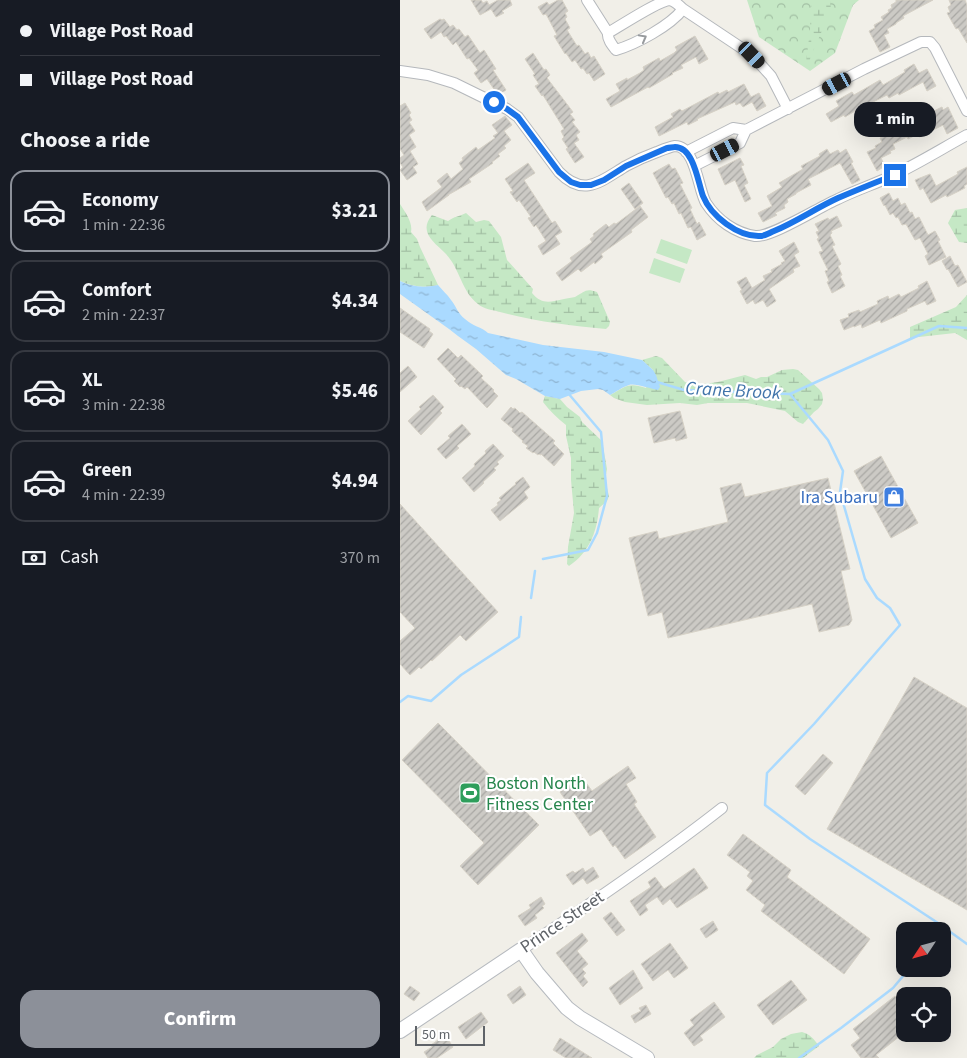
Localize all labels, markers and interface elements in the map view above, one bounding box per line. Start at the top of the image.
text: Village Post Road [50,18,193,45]
one-way arrow [637,34,646,44]
car [736,39,767,71]
text: Village Post Road [50,66,193,93]
car [820,70,853,98]
route start [483,91,505,113]
callout: 1 min [854,102,936,138]
text: 1 min [875,108,915,130]
text: Choose a ride [20,124,150,156]
car [708,137,741,163]
route end [884,164,906,186]
text: Economy [82,187,159,214]
icon: car [22,189,67,234]
text: $3.21 [332,198,378,225]
text: 1 min · 22:36 [82,214,165,236]
text: Comfort [82,277,152,304]
icon: car [22,279,67,324]
text: $4.34 [332,288,378,315]
text: 2 min · 22:37 [82,304,165,326]
text: XL [82,367,103,394]
icon: car [22,369,67,414]
water label: Crane Brook [685,375,782,407]
text: $5.46 [332,378,378,405]
text: 3 min · 22:38 [82,394,165,416]
text: Green [82,457,132,484]
icon: car [22,459,67,504]
text: $4.94 [332,468,378,495]
text: 4 min · 22:39 [82,484,165,506]
place label: Ira Subaru [801,485,878,510]
shop icon: Ira Subaru [882,485,906,509]
icon: cash [20,544,48,572]
text: Cash [60,544,99,571]
text: 370 m [340,547,380,569]
place label: Boston North Fitness Center [486,771,594,817]
sports icon: Boston North Fitness Center [458,781,482,805]
street label: Prince Street [515,885,609,959]
north arrow [896,922,951,978]
map controls [896,922,951,1042]
button: locate [896,987,951,1042]
button: Confirm [20,990,380,1048]
scale bar [415,1023,485,1046]
text: 50 m [422,1025,450,1045]

